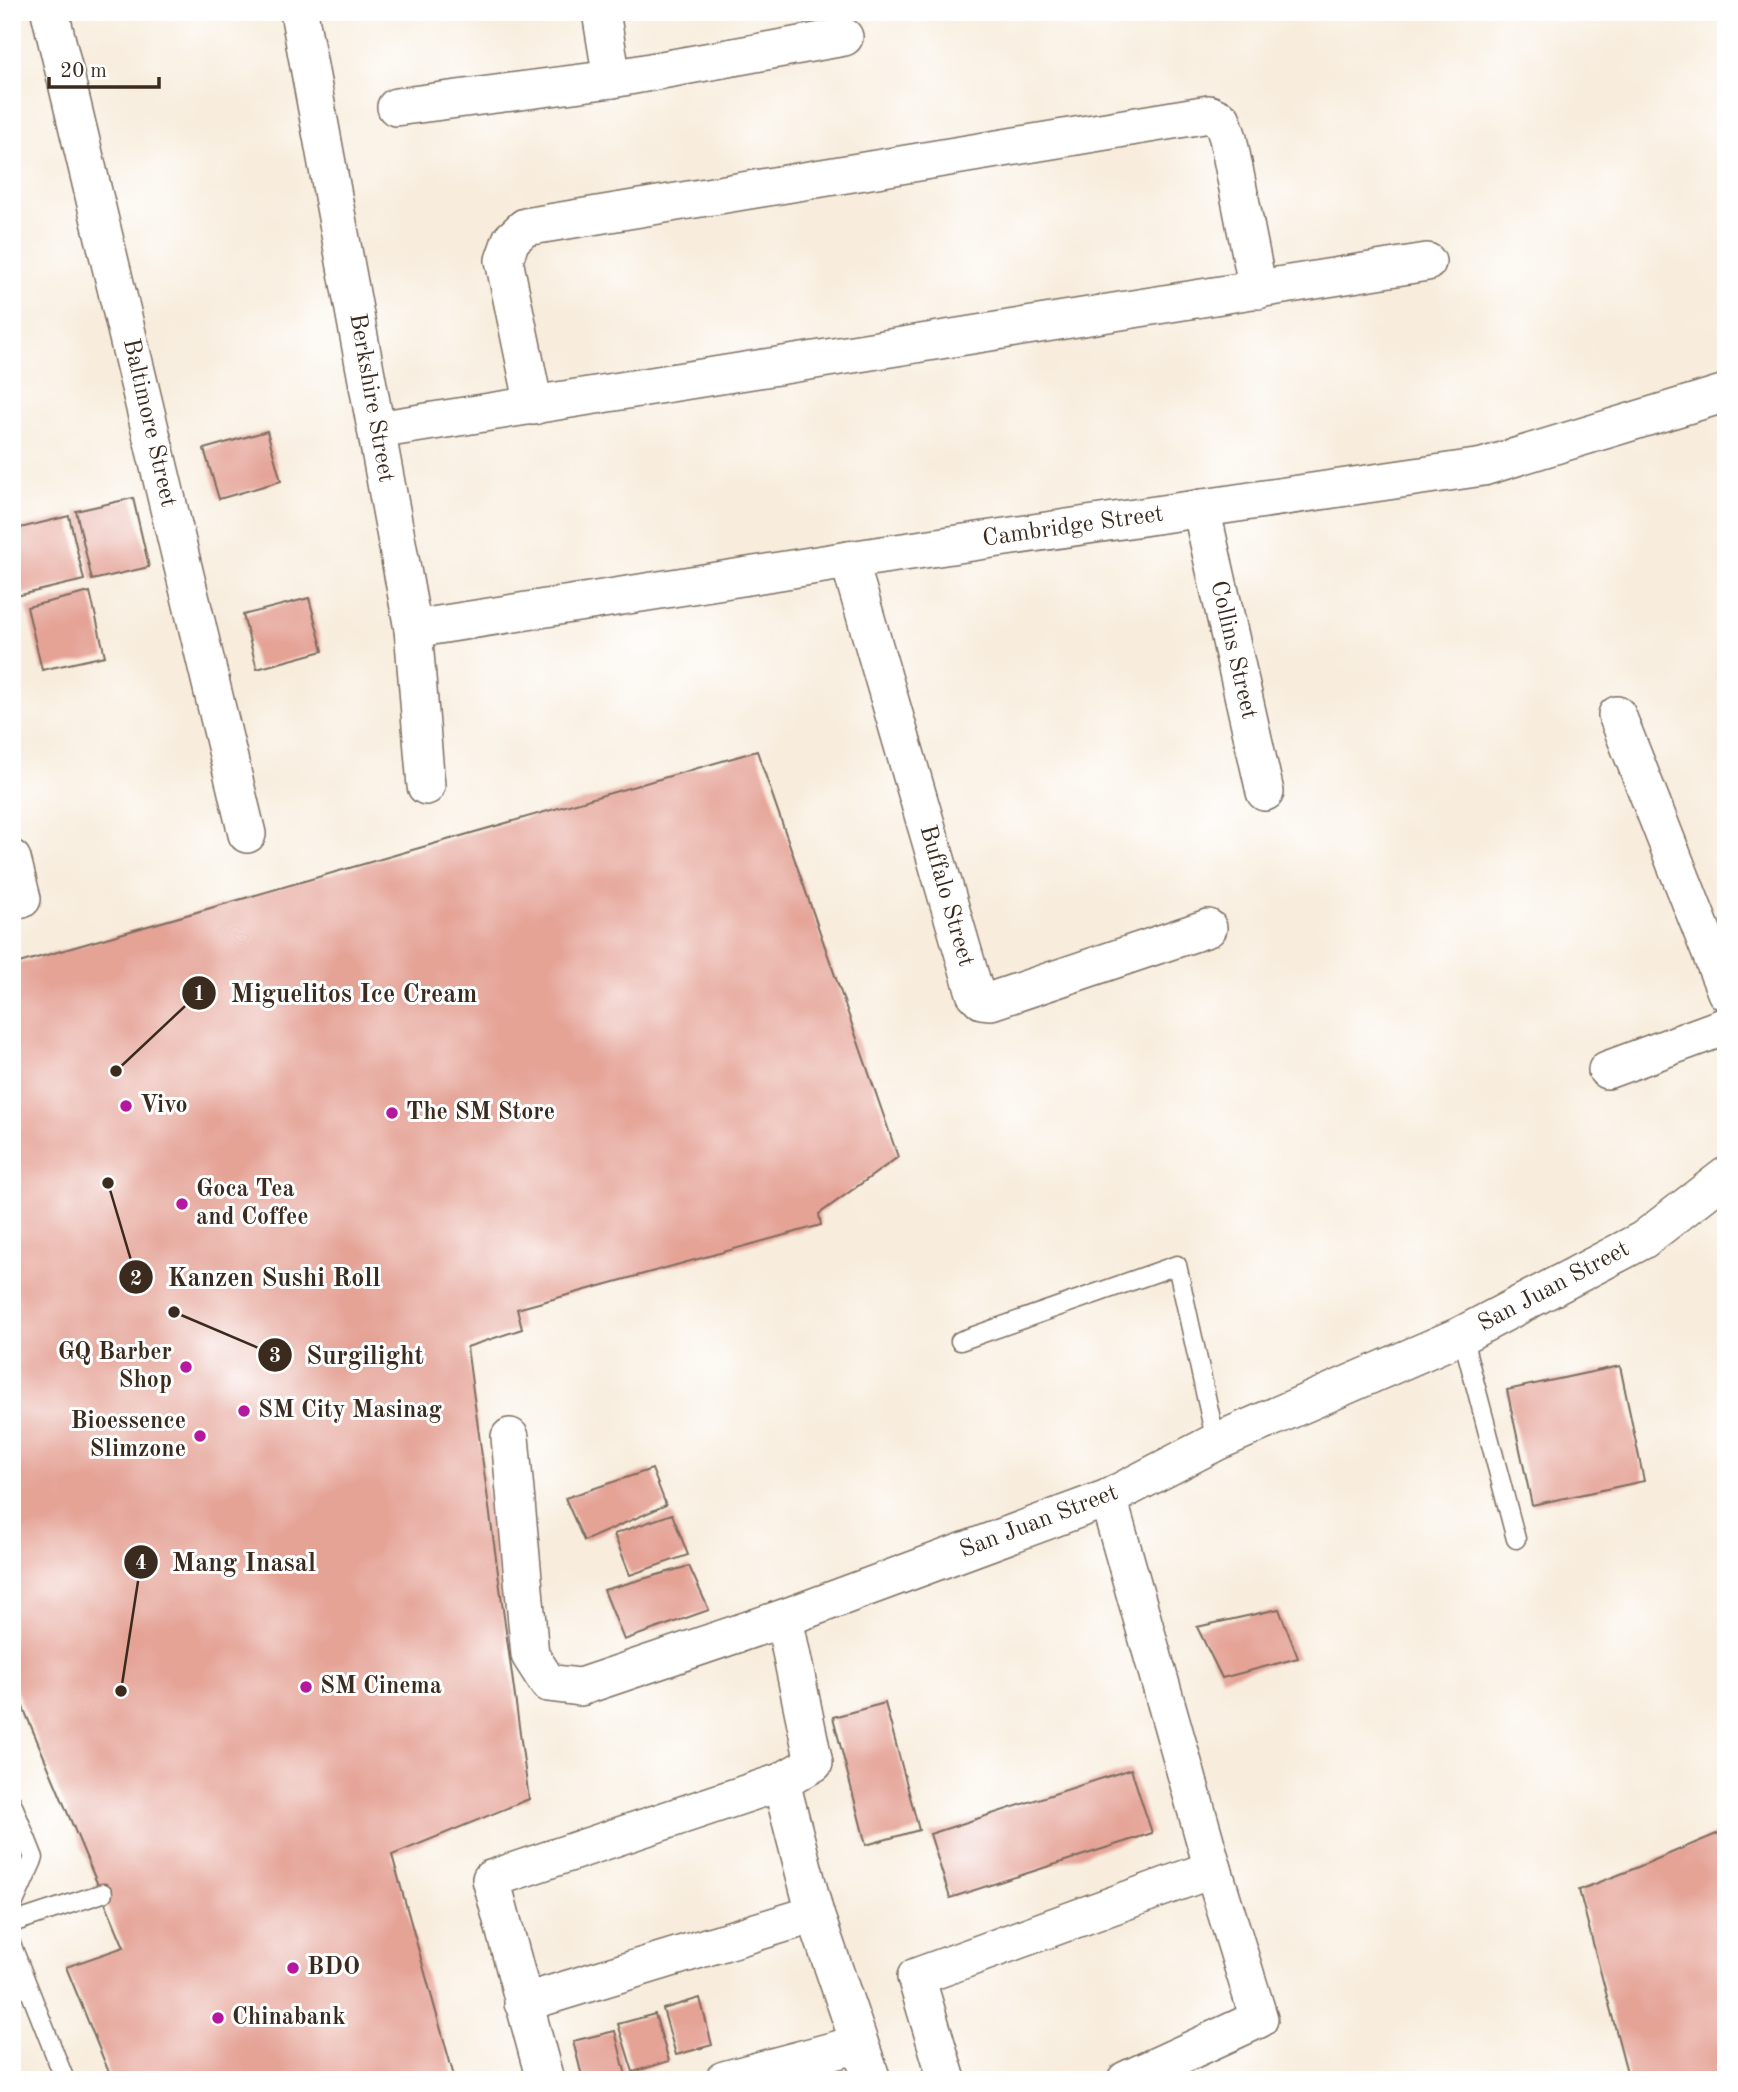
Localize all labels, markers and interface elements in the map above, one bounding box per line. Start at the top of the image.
scale bar [49,46,159,90]
text: 20 m [60,61,107,82]
street label: Berkshire Street [344,312,398,484]
street label: Baltimore Street [118,337,180,509]
street label: Cambridge Street [981,502,1165,552]
street label: Collins Street [1205,579,1261,721]
street label: Buffalo Street [914,823,978,969]
callout: Miguelitos Ice Cream [182,969,491,1016]
text: Miguelitos Ice Cream [231,982,477,1008]
text: 1 [193,984,205,1005]
place label: Vivo [140,1094,188,1118]
marker: Vivo [118,1098,134,1114]
place label: The SM Store [406,1101,555,1125]
marker: The SM Store [384,1105,400,1121]
place label: Goca Tea and Coffee [196,1178,309,1230]
marker: Goca Tea and Coffee [174,1196,190,1212]
street label: San Juan Street [1474,1237,1634,1337]
callout: Kanzen Sushi Roll [118,1254,394,1301]
text: Kanzen Sushi Roll [168,1266,380,1292]
text: 2 [130,1269,142,1290]
callout: Surgilight [257,1331,438,1378]
place label: GQ Barber Shop [58,1341,172,1393]
text: Surgilight [306,1344,424,1370]
text: 3 [269,1346,281,1367]
marker: GQ Barber Shop [178,1359,194,1375]
place label: SM City Masinag [258,1399,442,1423]
marker: SM City Masinag [236,1403,252,1419]
place label: Bioessence Slimzone [71,1410,186,1462]
marker: Bioessence Slimzone [192,1428,208,1444]
street label: San Juan Street [957,1481,1121,1563]
callout: Mang Inasal [123,1538,330,1585]
text: Mang Inasal [172,1551,316,1577]
text: 4 [135,1553,147,1574]
place label: SM Cinema [320,1675,442,1699]
marker: SM Cinema [298,1679,314,1695]
place label: BDO [307,1956,360,1980]
marker: BDO [285,1960,301,1976]
place label: Chinabank [232,2006,346,2030]
marker: Chinabank [210,2010,226,2026]

